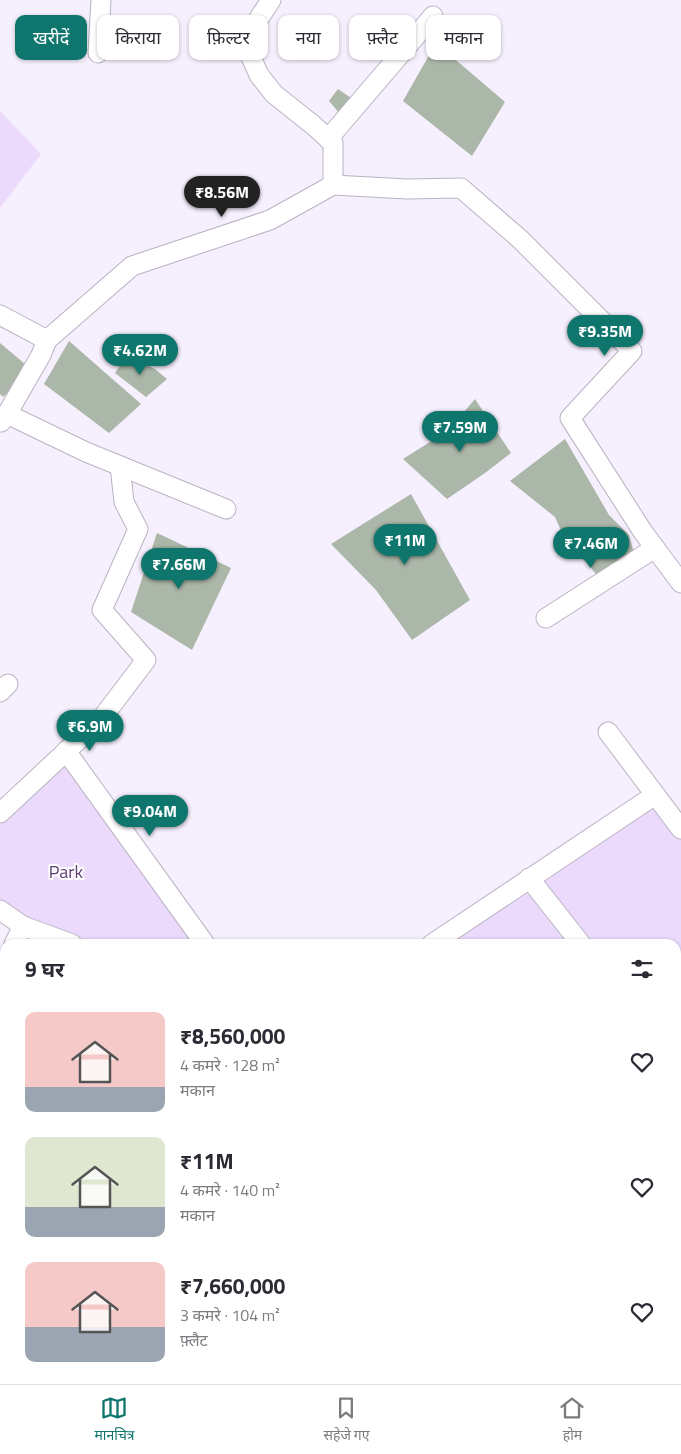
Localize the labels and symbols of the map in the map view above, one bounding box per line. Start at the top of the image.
pin: ₹8.56M [181,176,263,218]
pin: ₹9.35M [564,314,646,357]
pin: ₹4.62M [99,334,181,376]
pin: ₹7.59M [419,410,501,453]
pin: ₹11M [375,524,435,566]
pin: ₹7.46M [550,526,632,569]
pin: ₹7.66M [138,548,220,590]
pin: ₹6.9M [55,710,125,752]
pin: ₹9.04M [109,794,191,837]
park label: Park [49,858,84,885]

